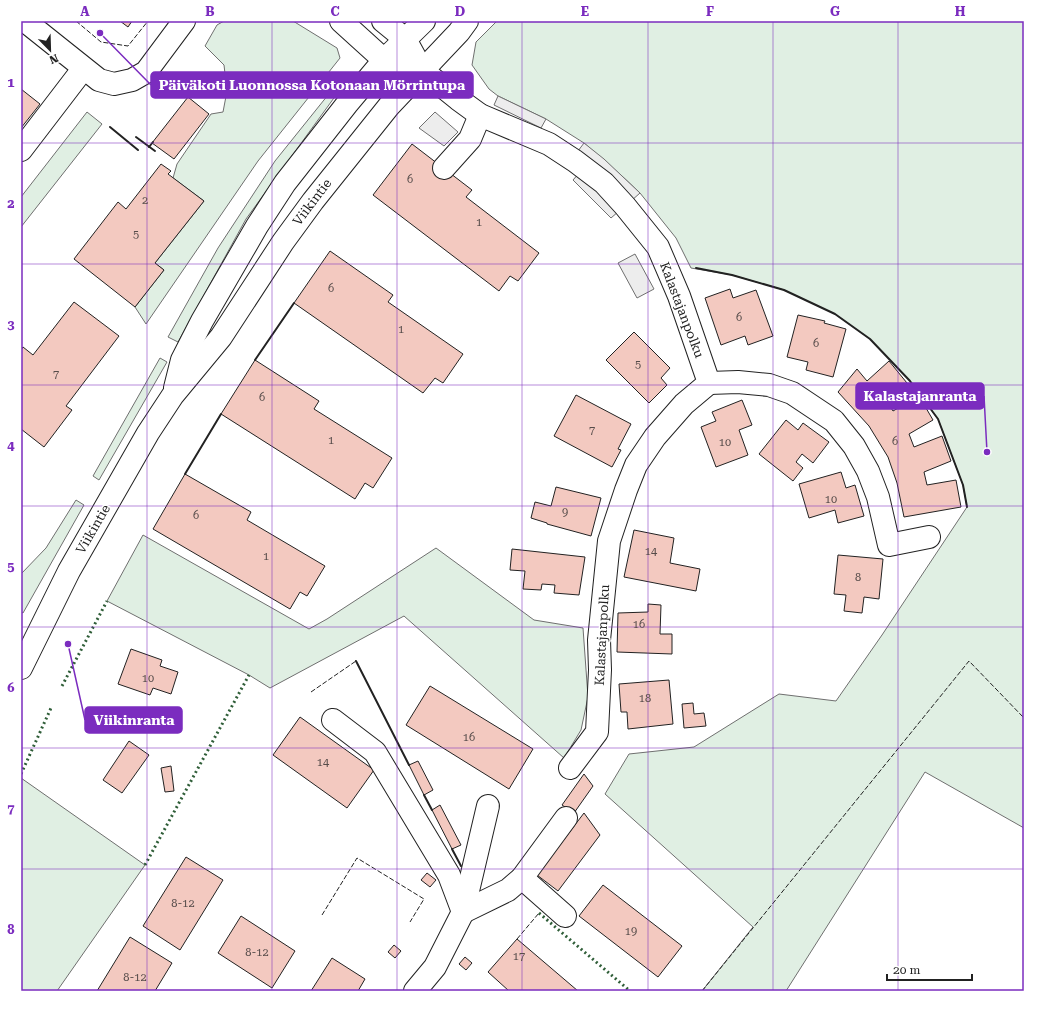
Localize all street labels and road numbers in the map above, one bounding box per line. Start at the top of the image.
street label: Viikintie [290,176,334,228]
street label: Kalastajanpolku [657,260,707,360]
street label: Viikintie [73,502,113,556]
street label: Kalastajanpolku [592,584,612,686]

